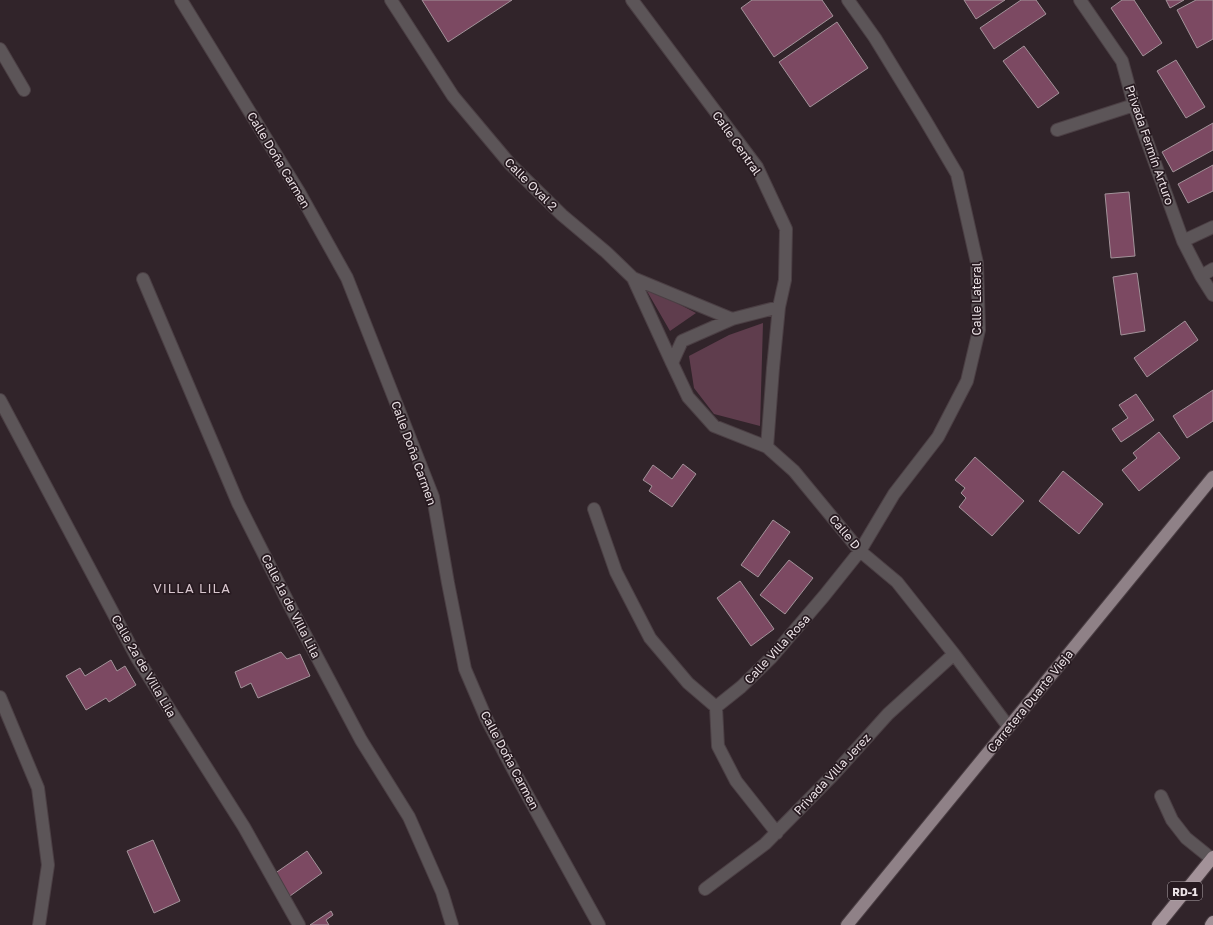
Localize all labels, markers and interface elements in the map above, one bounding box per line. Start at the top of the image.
street label: Privada Fermín Arturo [1122,83,1178,207]
street label: Calle Central [709,108,765,178]
street label: Calle Doña Carmen [244,109,314,211]
street label: Calle Oval 2 [502,155,560,213]
street label: Calle Lateral [969,262,984,336]
street label: Calle Doña Carmen [388,399,440,507]
street label: Calle D [826,512,864,552]
street label: Calle 1a de Villa Lila [258,551,324,661]
district label: VILLA LILA [153,580,231,596]
street label: Calle Villa Rosa [741,611,813,687]
street label: Calle 2a de Villa Lila [109,612,179,720]
street label: Carretera Duarte Vieja [984,647,1076,755]
street label: Calle Doña Carmen [478,708,542,812]
street label: Privada Villa Jerez [790,730,874,818]
road number: RD-1 [1168,882,1202,900]

